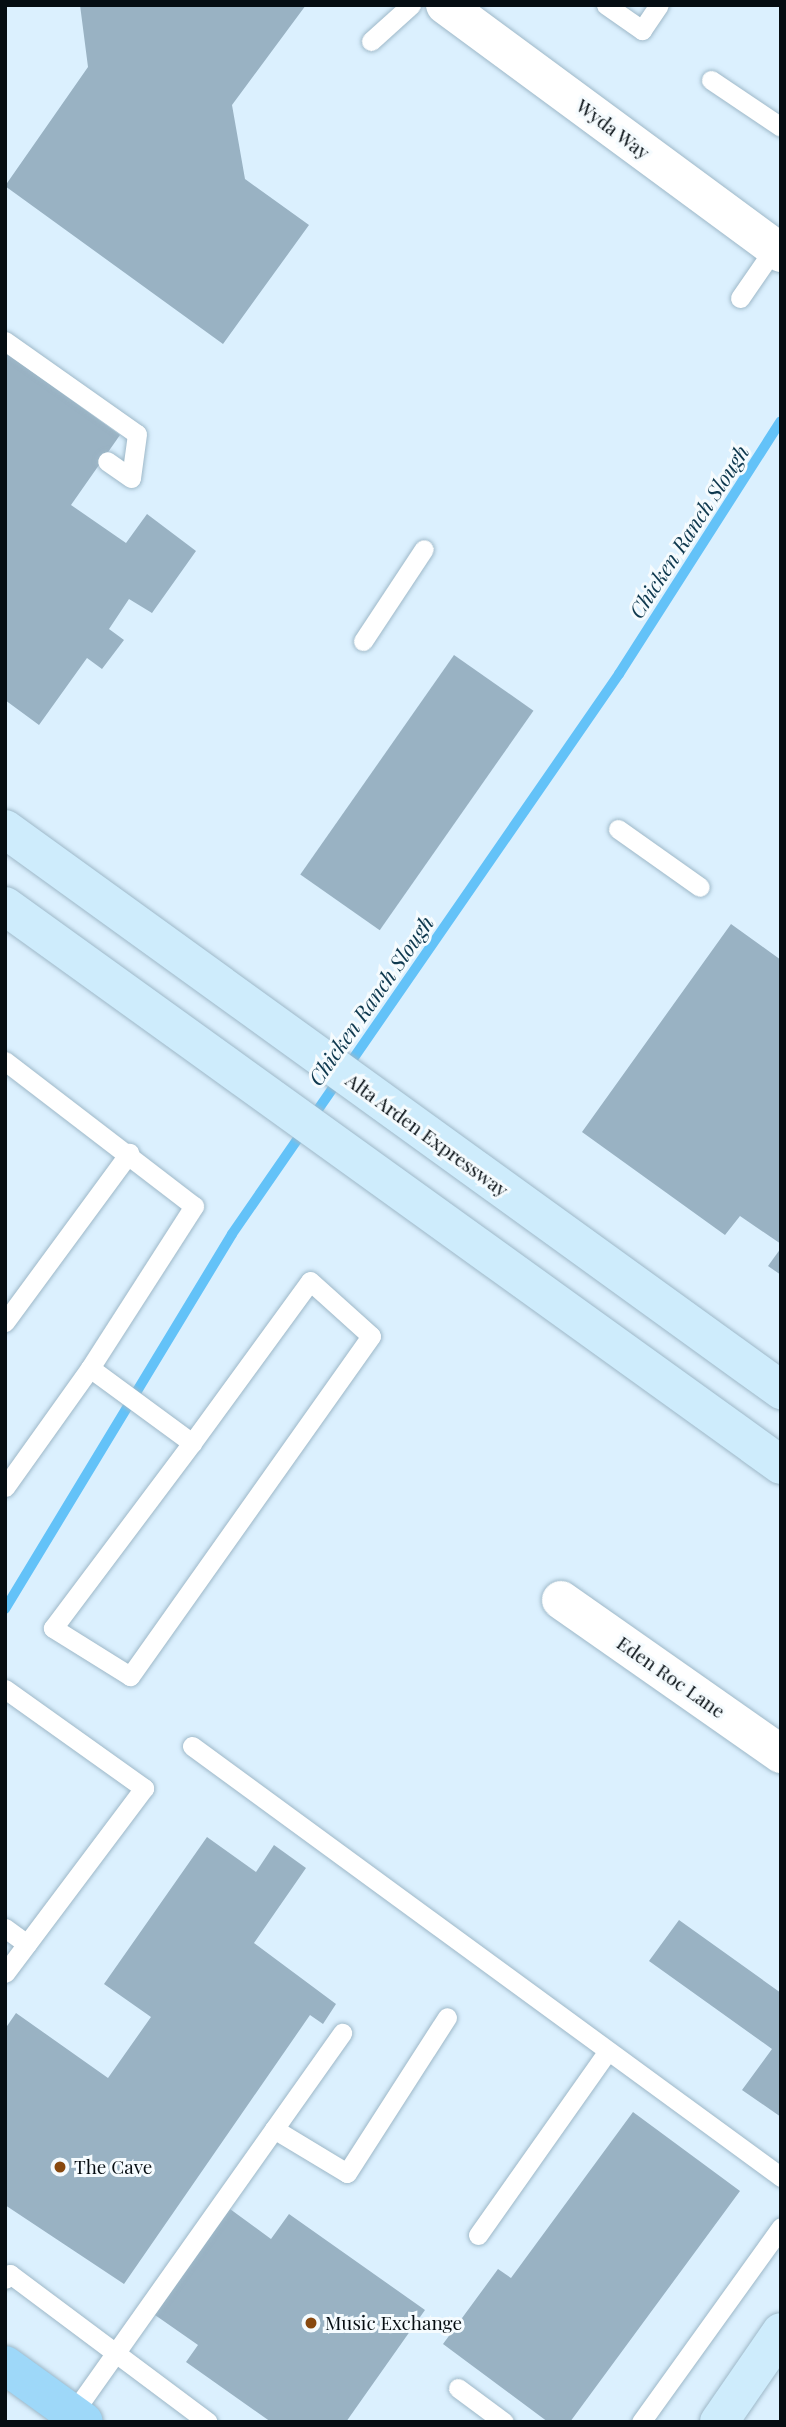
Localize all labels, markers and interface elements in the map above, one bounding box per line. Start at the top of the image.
street label: Wyda Way [572,94,654,164]
water label: Chicken Ranch Slough [623,440,753,622]
water label: Chicken Ranch Slough [302,910,438,1090]
street label: Alta Arden Expressway [341,1068,513,1202]
street label: Eden Roc Lane [613,1631,729,1723]
place label: The Cave [74,2156,152,2178]
marker: The Cave [52,2159,68,2175]
place label: Music Exchange [325,2312,462,2334]
marker: Music Exchange [303,2315,319,2331]

